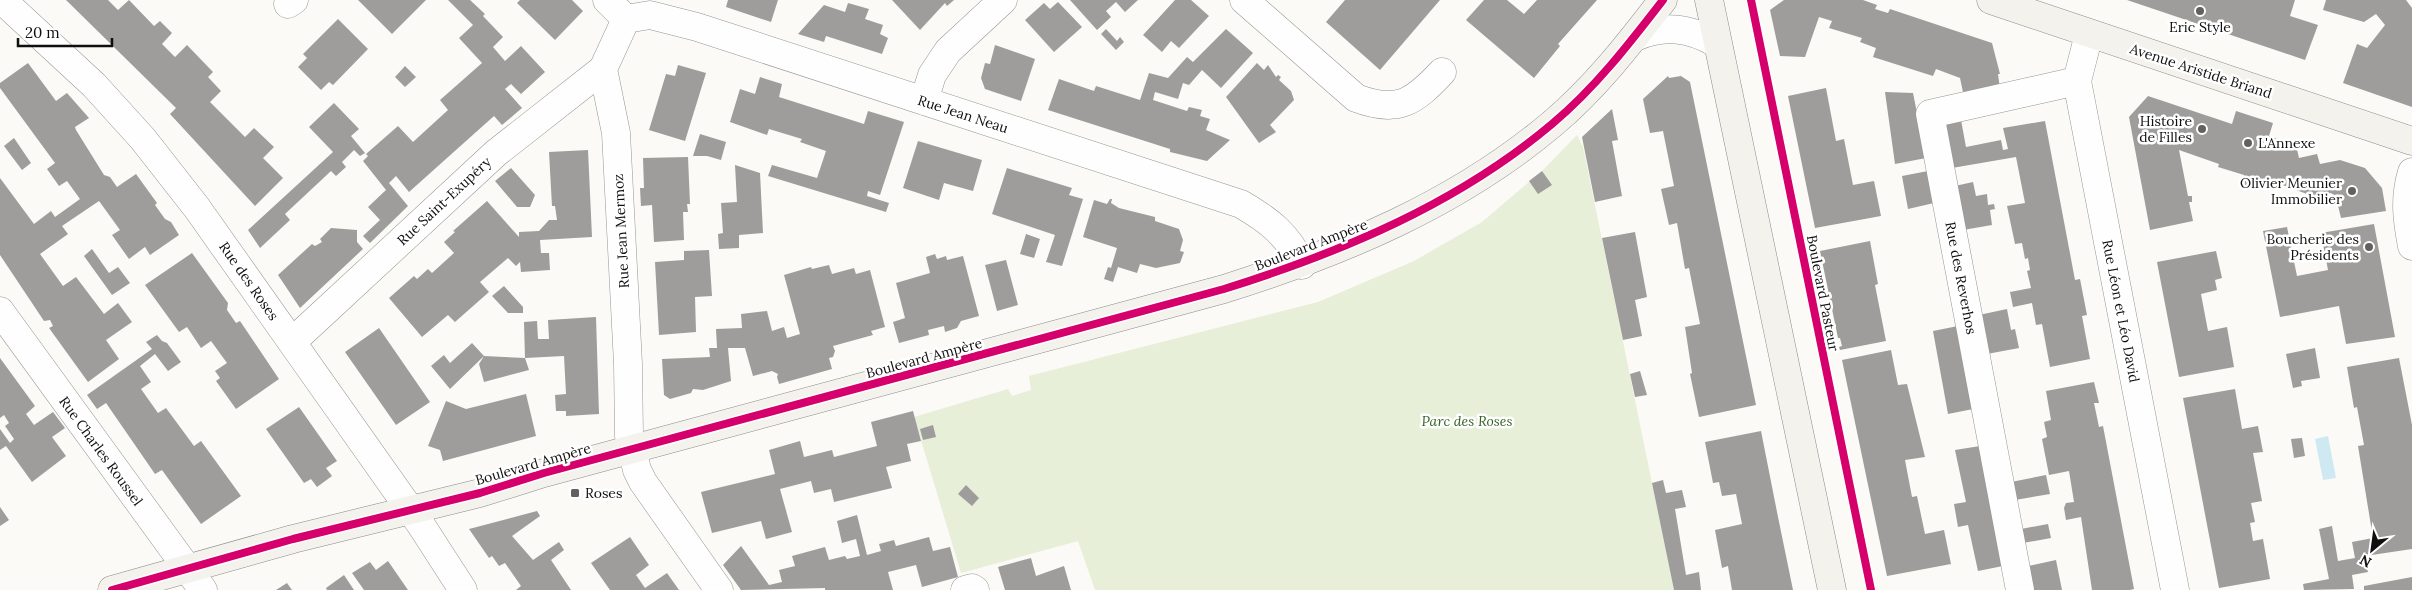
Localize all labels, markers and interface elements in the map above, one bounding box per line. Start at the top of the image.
marker: Eric Style [2194,5,2206,17]
scale bar [18,15,111,47]
place label: Eric Style [2169,18,2231,36]
text: 20 m [25,23,60,42]
street label: Avenue Aristide Briand [2127,39,2274,102]
street label: Rue Jean Neau [916,91,1010,137]
place label: Histoire de Filles [2139,112,2192,146]
marker: Histoire de Filles [2196,123,2208,135]
place label: L'Annexe [2258,134,2316,152]
marker: L'Annexe [2242,137,2254,149]
street label: Rue Saint-Exupéry [393,152,495,249]
street label: Rue Jean Mermoz [609,173,633,289]
place label: Olivier Meunier Immobilier [2240,174,2342,208]
marker: Olivier Meunier Immobilier [2346,185,2358,197]
street label: Boulevard Ampère [1252,215,1370,275]
street label: Rue des Reverhos [1941,220,1981,336]
place label: Boucherie des Présidents [2267,230,2359,264]
street label: Boulevard Pasteur [1803,233,1843,353]
street label: Rue des Roses [215,238,283,324]
street label: Rue Léon et Léo David [2098,238,2144,384]
marker: Boucherie des Présidents [2363,241,2375,253]
street label: Boulevard Ampère [864,334,984,382]
street label: Rue Charles Roussel [55,393,147,509]
park label: Parc des Roses [1421,412,1513,430]
street label: Boulevard Ampère [473,439,593,489]
place label: Roses [585,484,622,502]
marker: Roses [569,487,581,499]
north arrow [2347,525,2397,575]
text: N [2356,551,2375,572]

